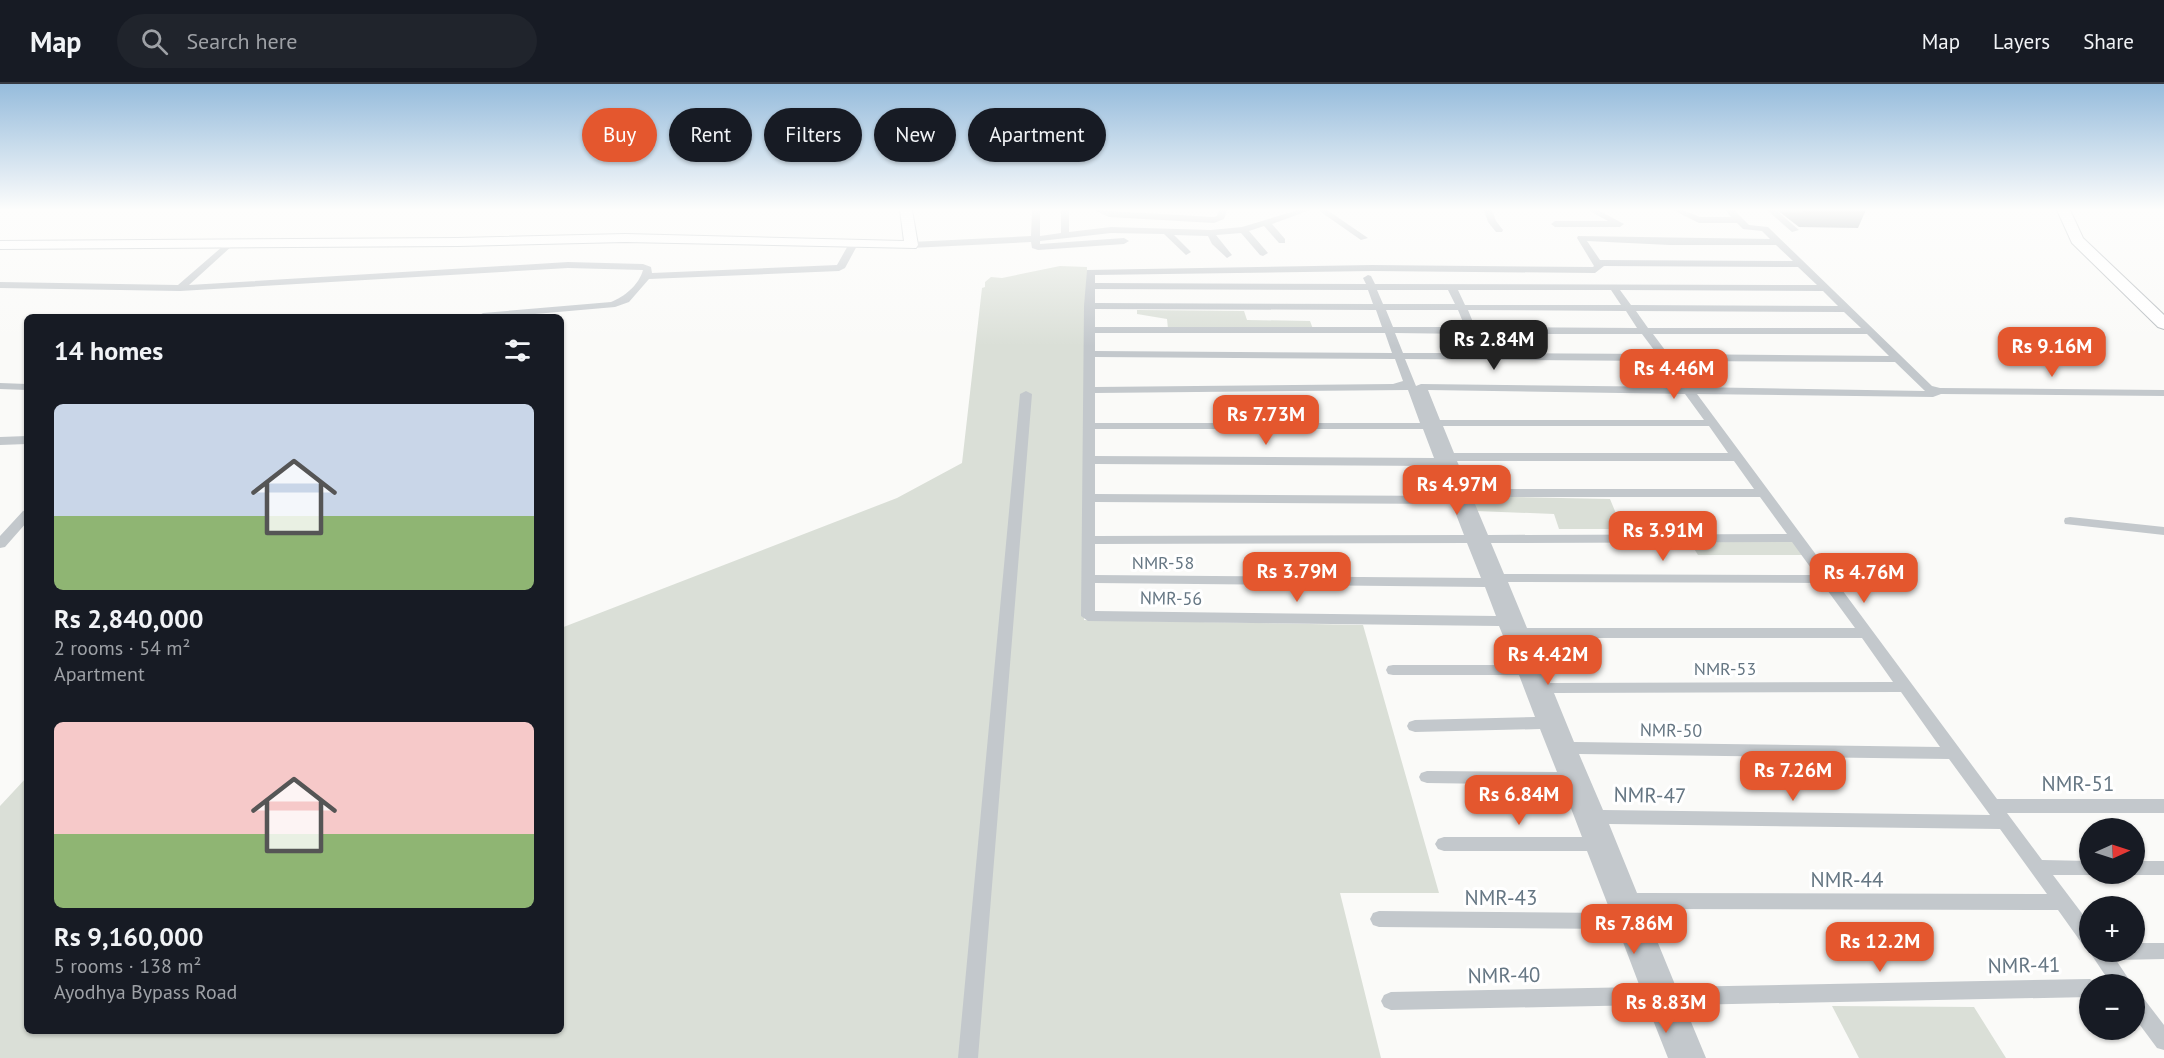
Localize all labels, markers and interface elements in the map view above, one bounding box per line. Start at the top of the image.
search box [117,14,537,68]
text: Map [30,23,81,60]
icon: search [138,25,171,58]
text: Search here [186,27,297,55]
text: Map [1922,28,1960,55]
text: Layers [1993,28,2050,55]
text: Share [2083,28,2134,55]
chip: Buy [582,108,657,162]
chip: Rent [669,108,752,162]
chip: Filters [764,108,862,162]
chip: New [874,108,956,162]
chip: Apartment [968,108,1106,162]
pin: Rs 2.84M [1432,320,1556,371]
text: Rs 2.84M [1454,326,1534,352]
pin: Rs 9.16M [1990,327,2114,378]
text: Rs 9.16M [2012,333,2092,359]
text: 14 homes [54,334,163,367]
icon: filters [501,334,534,367]
pin: Rs 4.46M [1612,349,1736,400]
text: Rs 4.46M [1634,355,1714,381]
pin: Rs 7.73M [1204,395,1328,446]
text: Rs 7.73M [1227,401,1305,427]
icon: home [240,443,348,551]
pin: Rs 4.97M [1395,465,1519,516]
text: Rs 4.97M [1417,471,1497,497]
pin: Rs 3.91M [1601,511,1725,562]
text: Rs 3.91M [1623,517,1703,543]
street label: NMR-58 [1132,551,1194,574]
pin: Rs 3.79M [1235,552,1359,603]
pin: Rs 4.76M [1802,553,1926,604]
text: Rs 3.79M [1257,558,1337,584]
text: Rs 4.76M [1824,559,1904,585]
street label: NMR-56 [1140,586,1202,610]
text: Rs 2,840,000 [54,602,204,635]
text: 2 rooms · 54 m² [54,635,190,661]
pin: Rs 4.42M [1486,635,1610,686]
text: Rs 4.42M [1508,641,1588,667]
street label: NMR-53 [1694,657,1756,680]
text: Apartment [54,661,145,687]
street label: NMR-50 [1640,718,1703,742]
pin: Rs 7.26M [1731,751,1855,802]
text: Rs 7.26M [1754,757,1832,783]
icon: home [240,761,348,869]
street label: NMR-51 [2042,770,2114,797]
pin: Rs 6.84M [1457,775,1581,826]
text: Rs 6.84M [1479,781,1559,807]
street label: NMR-47 [1613,781,1687,809]
north arrow [2079,818,2145,884]
map controls [2079,818,2145,1040]
street label: NMR-44 [1811,866,1883,893]
street label: NMR-43 [1465,884,1537,911]
button: + [2079,896,2145,962]
pin: Rs 7.86M [1572,904,1696,955]
text: Rs 7.86M [1595,910,1673,936]
text: Rs 9,160,000 [54,920,204,953]
pin: Rs 12.2M [1818,922,1942,973]
text: Rs 12.2M [1840,928,1920,954]
street label: NMR-41 [1987,951,2061,979]
text: 5 rooms · 138 m² [54,953,201,979]
street label: NMR-40 [1467,961,1541,989]
button: − [2079,974,2145,1040]
text: Ayodhya Bypass Road [54,979,237,1005]
pin: Rs 8.83M [1604,983,1728,1034]
text: Rs 8.83M [1626,989,1706,1015]

